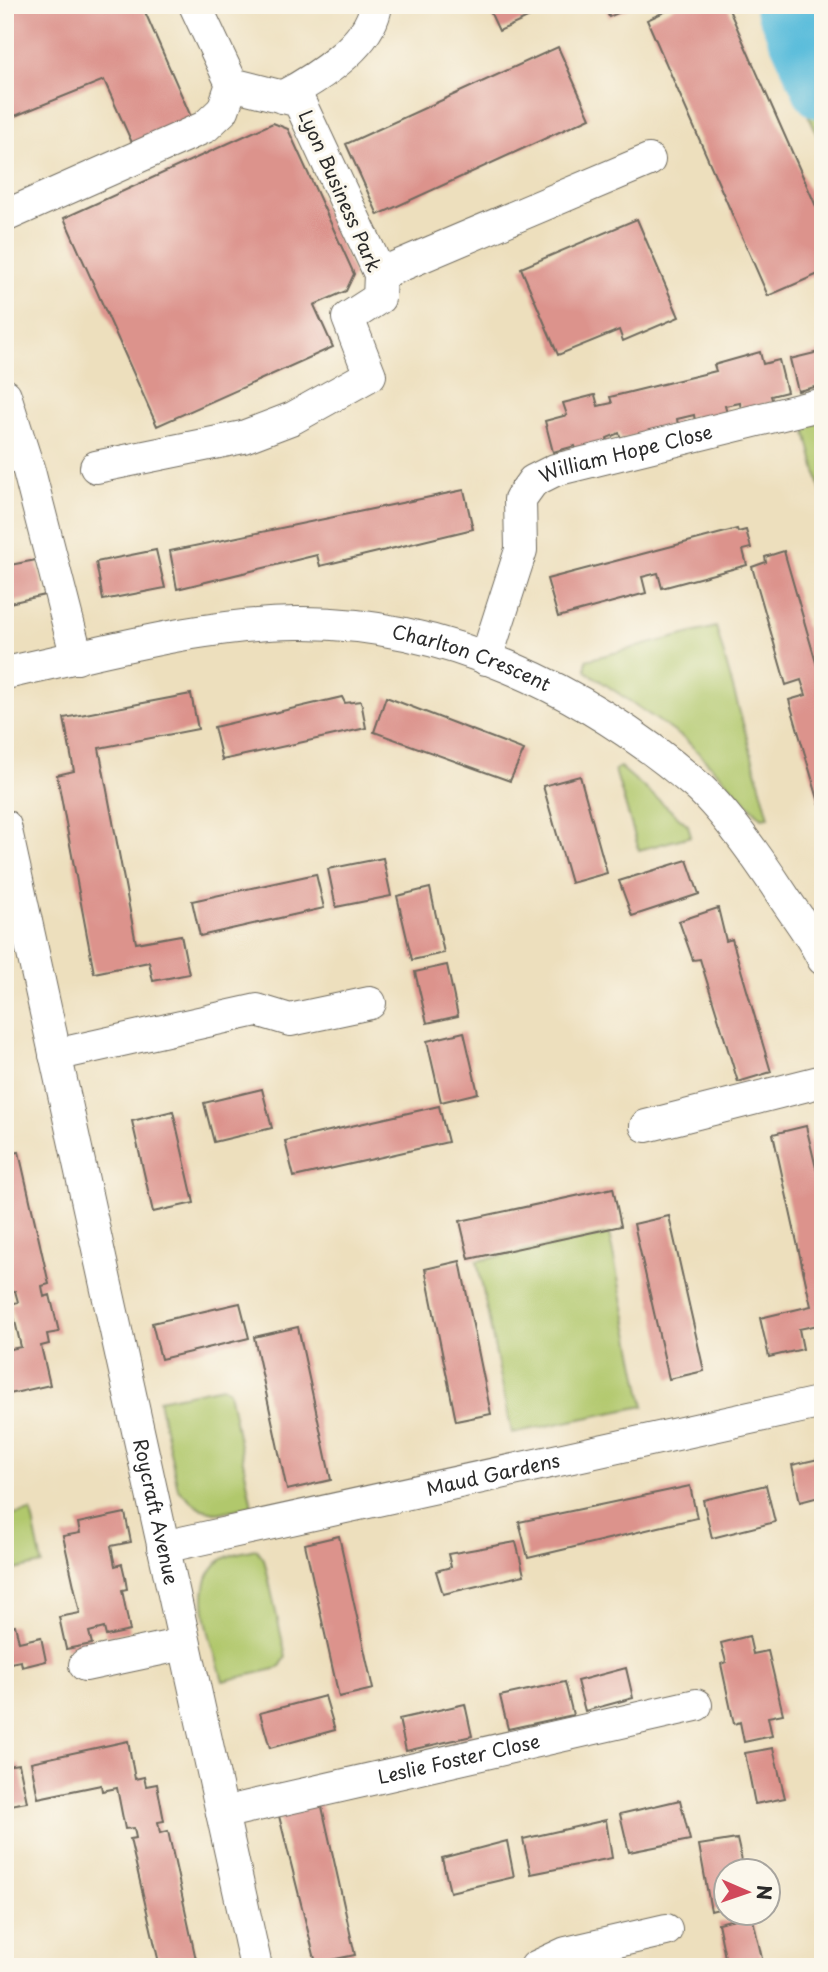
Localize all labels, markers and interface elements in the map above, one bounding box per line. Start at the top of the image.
street label: Lyon Business Park [293,105,389,277]
street label: William Hope Close [534,417,715,489]
street label: Charlton Crescent [390,617,556,698]
street label: Roycraft Avenue [127,1436,186,1587]
street label: Maud Gardens [423,1445,562,1502]
street label: Leslie Foster Close [375,1726,542,1790]
north arrow [712,1856,782,1926]
text: N [751,1885,779,1901]

